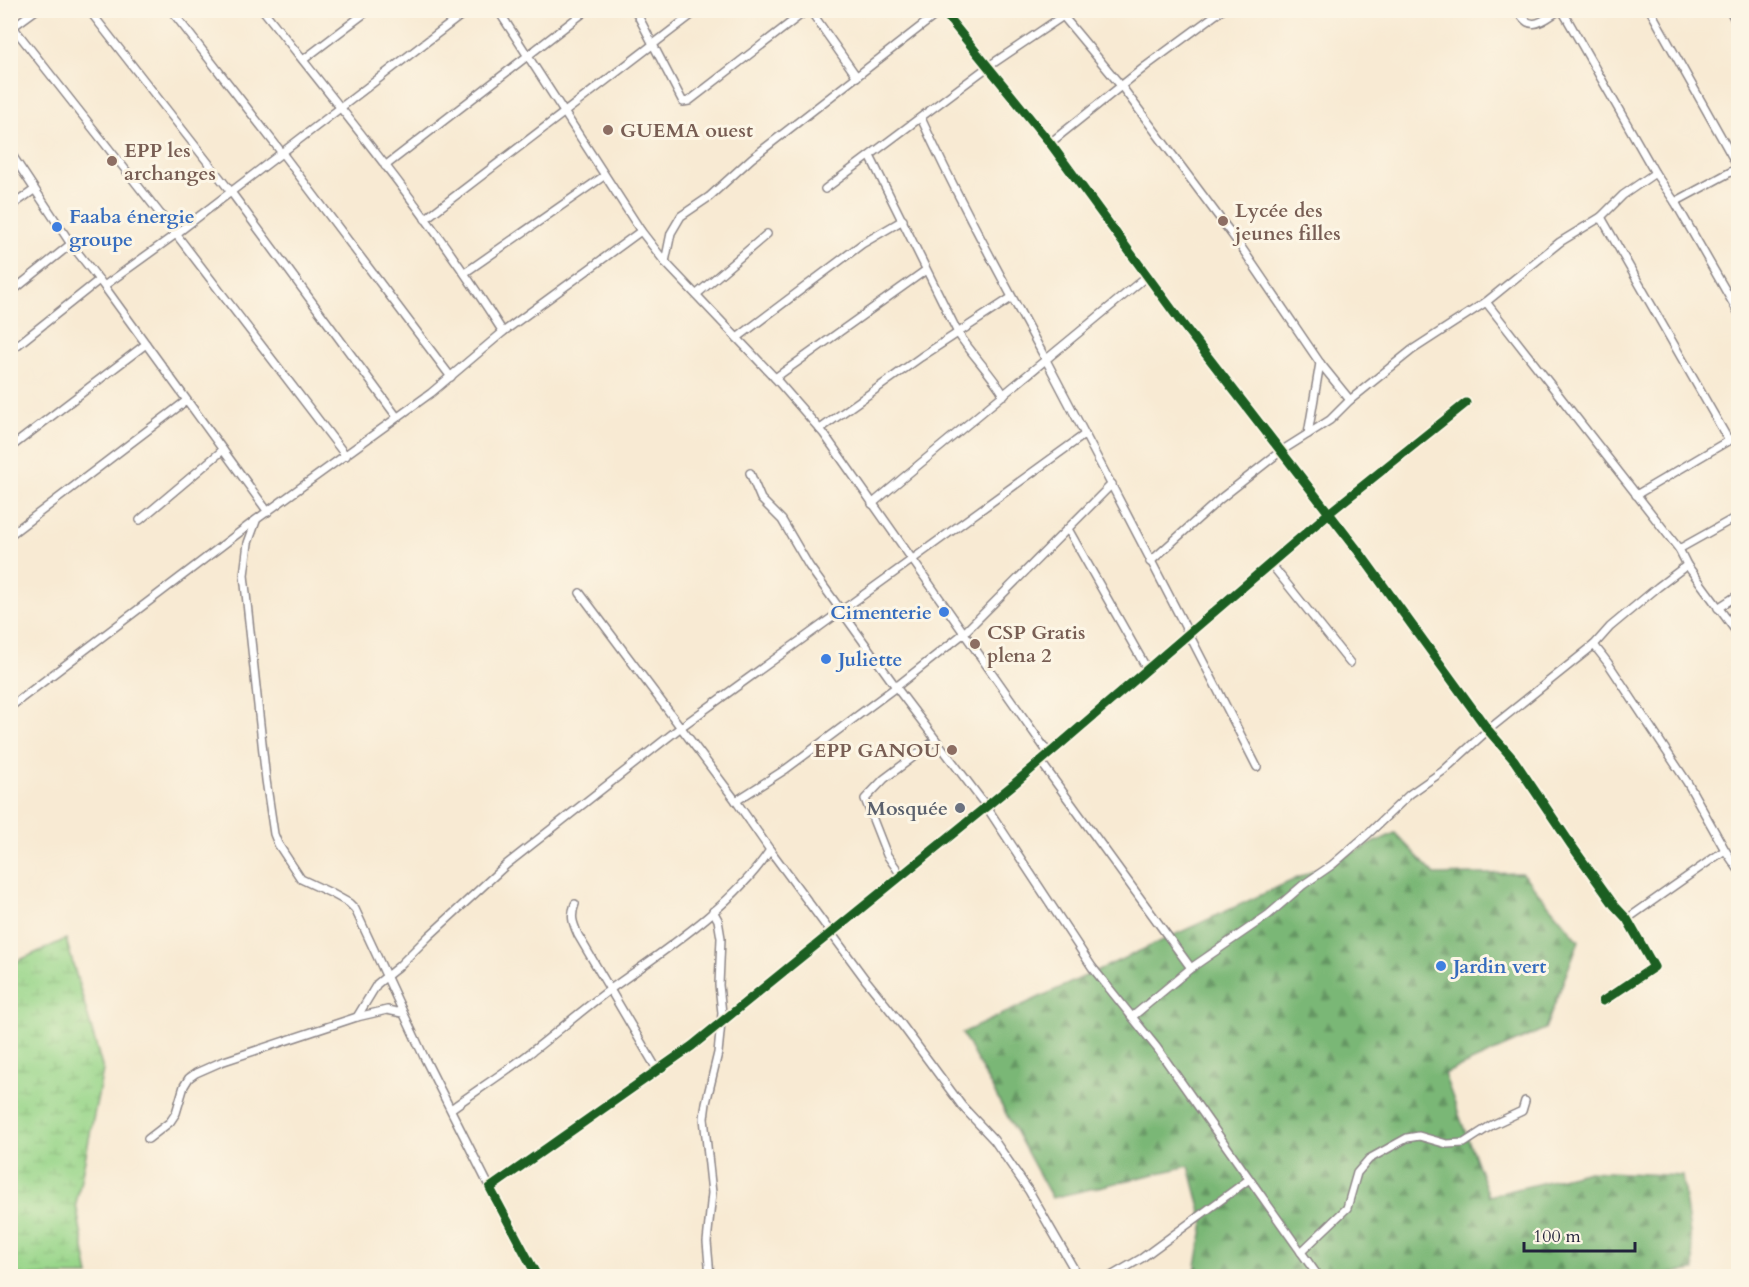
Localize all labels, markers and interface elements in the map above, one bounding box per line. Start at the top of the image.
place label: GUEMA ouest [620,117,753,144]
marker: GUEMA ouest [601,123,615,137]
place label: EPP les archanges [124,137,216,187]
marker: EPP les archanges [105,154,119,168]
place label: Lycée des jeunes filles [1232,197,1341,247]
place label: Faaba énergie groupe [69,203,195,253]
marker: Lycée des jeunes filles [1216,214,1230,228]
marker: Faaba énergie groupe [50,220,64,234]
place label: Cimenterie [830,599,932,626]
marker: Cimenterie [937,605,951,619]
place label: CSP Gratis plena 2 [987,619,1085,669]
marker: CSP Gratis plena 2 [968,637,982,651]
place label: Juliette [835,646,902,673]
marker: Juliette [819,652,833,666]
place label: EPP GANOU [814,737,941,764]
marker: EPP GANOU [945,743,959,757]
place label: Mosquée [867,795,948,822]
marker: Mosquée [953,801,967,815]
place label: Jardin vert [1450,953,1546,980]
marker: Jardin vert [1434,959,1448,973]
scale bar [1524,1215,1635,1253]
text: 100 m [1533,1224,1581,1249]

